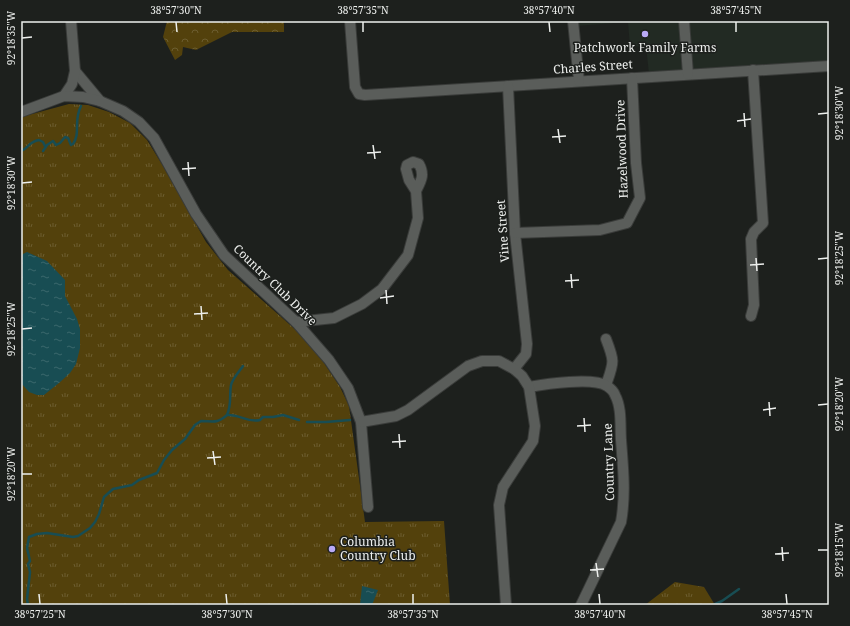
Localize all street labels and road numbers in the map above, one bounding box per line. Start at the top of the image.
street label: Charles Street [553,55,633,78]
street label: Hazelwood Drive [611,99,632,199]
street label: Vine Street [492,199,513,263]
street label: Country Club Drive [230,240,321,329]
street label: Country Lane [599,423,618,501]

